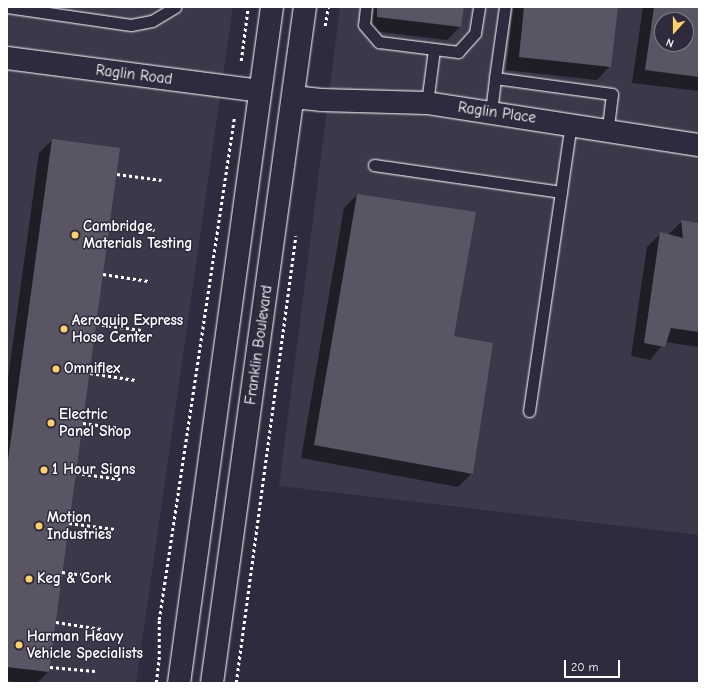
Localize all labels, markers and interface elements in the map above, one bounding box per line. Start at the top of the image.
north arrow [654,12,694,52]
text: N [664,35,676,50]
street label: Raglin Road [95,61,173,89]
street label: Raglin Place [457,99,537,127]
place label: Cambridge Materials Testing [83,217,193,252]
marker: Cambridge Materials Testing [70,230,80,240]
street label: Franklin Boulevard [242,284,276,406]
place label: Aeroquip Express Hose Center [72,311,183,346]
marker: Aeroquip Express Hose Center [59,324,69,334]
place label: Omniflex [64,360,120,378]
marker: Omniflex [51,364,61,374]
place label: Electric Panel Shop [59,405,131,440]
marker: Electric Panel Shop [46,418,56,428]
place label: 1 Hour Signs [52,461,135,479]
marker: 1 Hour Signs [39,465,49,475]
place label: Motion Industries [47,508,112,543]
marker: Motion Industries [34,521,44,531]
place label: Keg & Cork [37,570,111,588]
marker: Keg & Cork [24,574,34,584]
place label: Harman Heavy Vehicle Specialists [27,627,143,662]
marker: Harman Heavy Vehicle Specialists [14,640,24,650]
scale bar [566,652,622,678]
text: 20 m [571,660,599,674]

